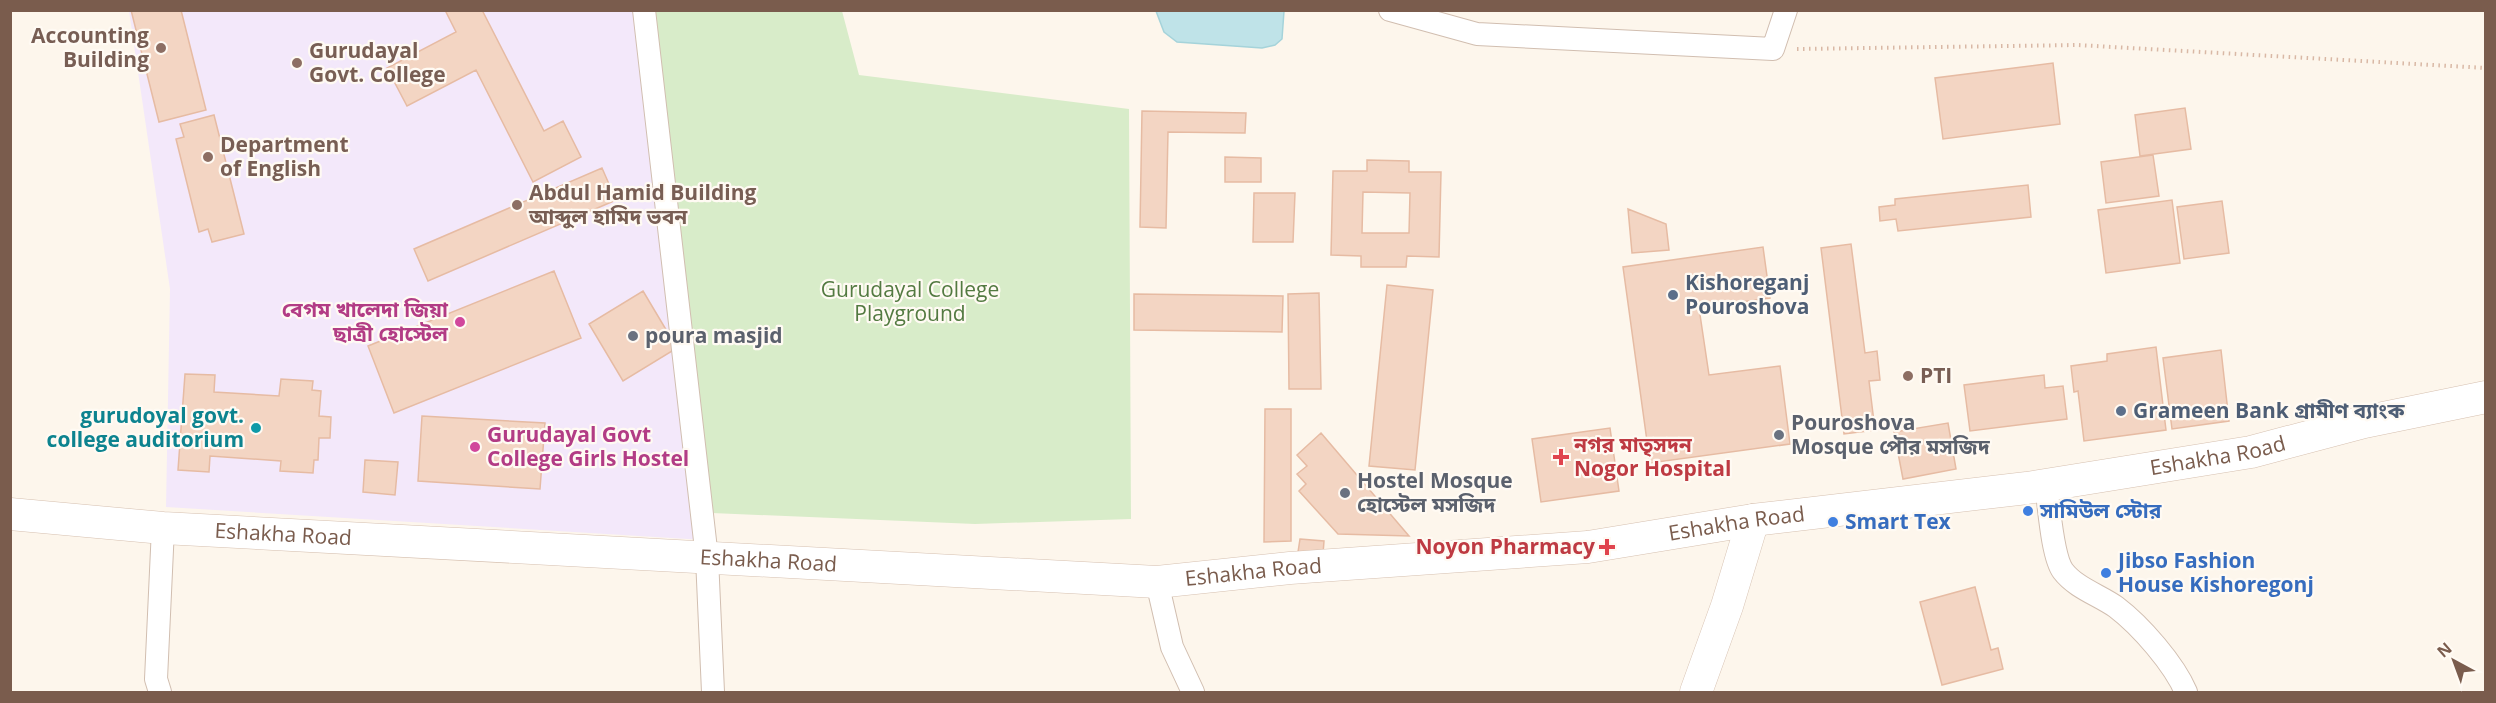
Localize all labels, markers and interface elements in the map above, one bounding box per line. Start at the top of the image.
place label: Accounting Building [31,21,149,73]
place label: Gurudayal Govt. College [309,36,446,88]
marker: Accounting Building [154,41,168,55]
marker: Gurudayal Govt. College [290,56,304,70]
place label: Department of English [220,130,349,182]
marker: Department of English [201,150,215,164]
place label: Abdul Hamid Building আব্দুল হামিদ ভবন [528,178,756,230]
marker: Abdul Hamid Building আব্দুল হামিদ ভবন [510,198,524,212]
place label: Kishoreganj Pouroshova [1685,268,1809,320]
park label: Gurudayal College Playground [821,275,999,327]
marker: Kishoreganj Pouroshova [1666,288,1680,302]
place label: বেগম খালেদা জিয়া ছাত্রী হোস্টেল [282,295,449,347]
marker: বেগম খালেদা জিয়া ছাত্রী হোস্টেল [453,315,467,329]
place label: poura masjid [645,321,783,349]
marker: poura masjid [626,329,640,343]
place label: PTI [1920,361,1952,389]
marker: PTI [1901,369,1915,383]
place label: Grameen Bank গ্রামীণ ব্যাংক [2133,396,2406,424]
place label: gurudoyal govt. college auditorium [47,401,244,453]
marker: Grameen Bank গ্রামীণ ব্যাংক [2114,404,2128,418]
place label: Pouroshova Mosque পৌর মসজিদ [1791,408,1991,460]
place label: Gurudayal Govt College Girls Hostel [487,420,689,472]
marker: gurudoyal govt. college auditorium [249,421,263,435]
marker: Pouroshova Mosque পৌর মসজিদ [1772,428,1786,442]
street label: Eshakha Road [2148,428,2288,481]
place label: নগর মাতৃসদন Nogor Hospital [1573,430,1731,482]
marker: Gurudayal Govt College Girls Hostel [468,440,482,454]
marker: নগর মাতৃসদন Nogor Hospital [1552,448,1570,466]
place label: Hostel Mosque হোস্টেল মসজিদ [1357,466,1513,518]
marker: Hostel Mosque হোস্টেল মসজিদ [1338,486,1352,500]
place label: সামিউল স্টোর [2039,496,2162,524]
street label: Eshakha Road [1666,499,1806,547]
marker: সামিউল স্টোর [2021,504,2035,518]
place label: Smart Tex [1845,507,1952,535]
marker: Smart Tex [1826,515,1840,529]
street label: Eshakha Road [214,516,353,551]
place label: Noyon Pharmacy [1415,532,1595,560]
marker: Noyon Pharmacy [1600,540,1614,554]
street label: Eshakha Road [699,542,838,578]
place label: Jibso Fashion House Kishoregonj [2116,546,2314,598]
street label: Eshakha Road [1183,551,1323,592]
marker: Jibso Fashion House Kishoregonj [2099,566,2113,580]
north arrow [2424,631,2484,691]
text: N [2432,637,2456,662]

